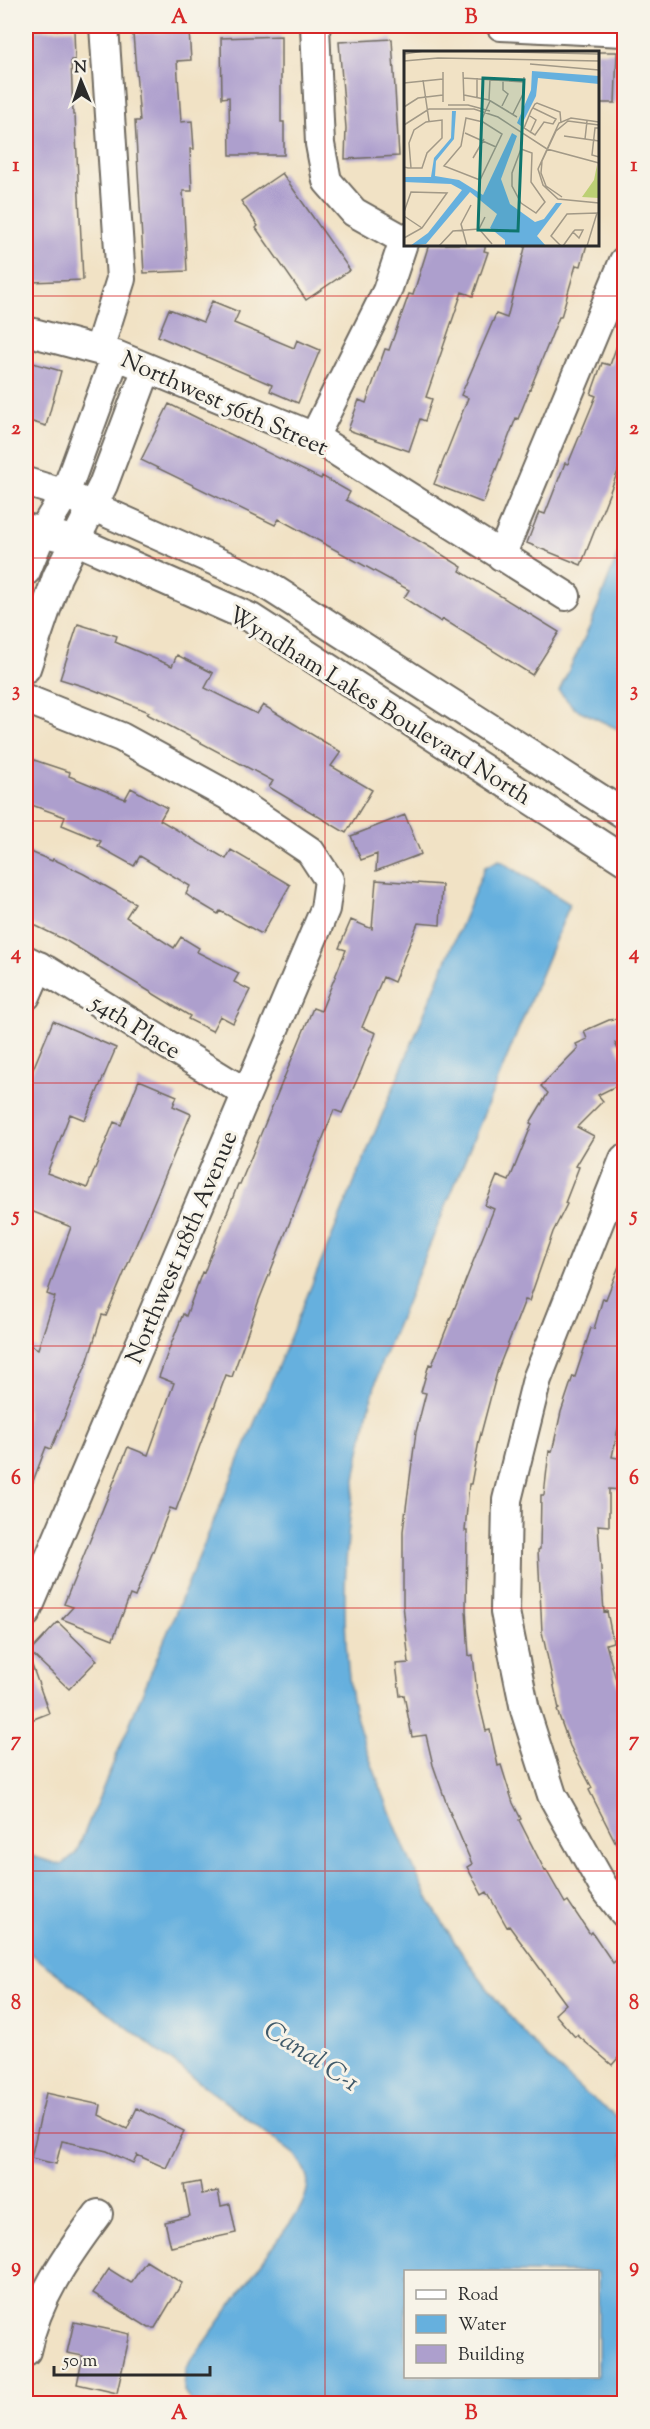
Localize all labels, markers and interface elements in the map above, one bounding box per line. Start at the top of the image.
text: A [171,4,188,33]
text: B [465,4,478,33]
north arrow [51,51,111,111]
inset map [404,51,599,246]
text: N [74,57,88,80]
text: 1 [13,152,20,181]
text: 1 [631,152,638,181]
street label: Northwest 56th Street [115,344,333,466]
text: 2 [11,415,21,444]
text: 2 [629,415,639,444]
street label: Wyndham Lakes Boulevard North [221,599,537,814]
text: 3 [12,677,20,706]
text: 3 [630,677,638,706]
text: 4 [10,940,21,969]
text: 4 [628,940,639,969]
street label: 54th Place [82,986,187,1069]
street label: Northwest 118th Avenue [118,1126,247,1370]
text: 5 [11,1202,20,1231]
text: 5 [629,1202,638,1231]
text: 6 [11,1465,21,1494]
text: 6 [629,1465,639,1494]
text: 7 [11,1727,22,1756]
text: 7 [629,1727,640,1756]
text: 8 [11,1990,21,2019]
text: 8 [629,1990,639,2019]
water label: Canal C-1 [256,2012,366,2102]
text: 9 [11,2253,21,2282]
text: 9 [629,2253,639,2282]
legend [404,2270,599,2378]
text: Road [458,2283,498,2309]
text: Water [458,2313,507,2339]
scale bar [54,2339,210,2377]
text: Building [458,2343,524,2369]
text: 50 m [62,2349,98,2375]
text: A [171,2400,188,2429]
text: B [465,2400,478,2429]

